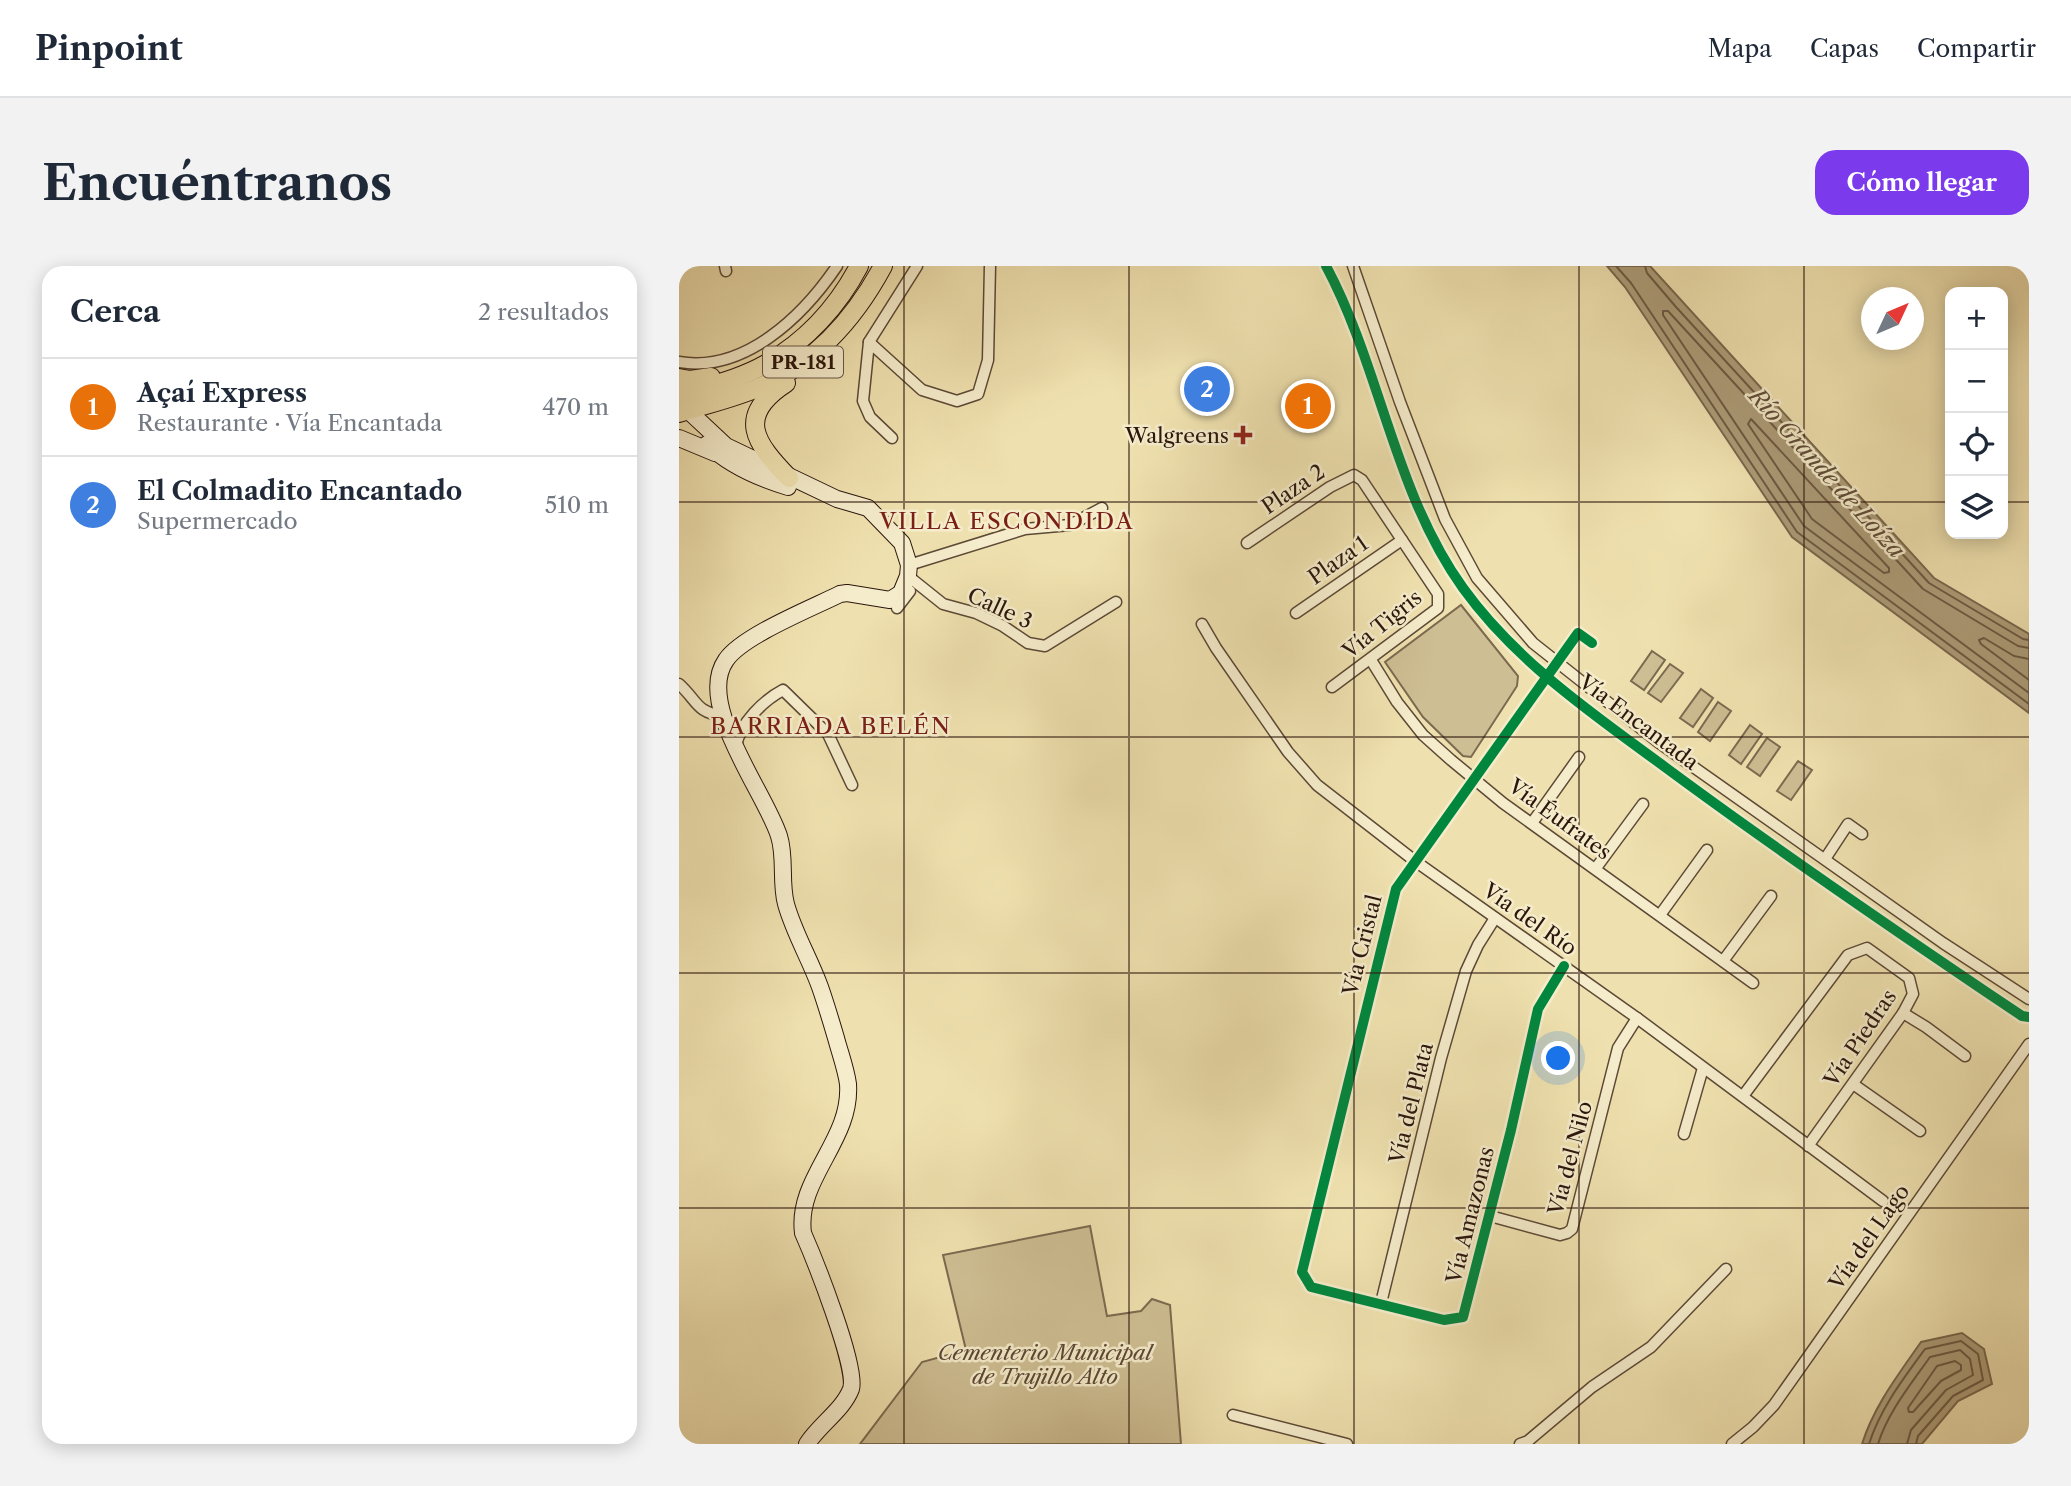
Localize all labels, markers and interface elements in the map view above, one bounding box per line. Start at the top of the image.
text: Pinpoint [35,28,183,69]
text: Mapa [1708,34,1772,63]
text: Capas [1810,34,1879,63]
text: Compartir [1917,34,2036,63]
button: Cómo llegar [1815,150,2029,215]
text: Encuéntranos [42,152,392,213]
north arrow [1861,287,1924,350]
map controls [1945,287,2008,539]
button: + [1945,287,2008,350]
text: Cerca [70,293,160,330]
text: 2 resultados [478,298,609,326]
road number: PR-181 [763,346,843,377]
button: − [1945,350,2008,413]
pin: 2 [1184,363,1230,415]
text: Açaí Express [137,377,307,409]
pin: 1 [1285,380,1331,432]
water label: Río Grande de Loíza [1742,381,1911,564]
text: 1 [88,393,98,421]
text: 470 m [542,393,609,421]
text: Restaurante · Vía Encantada [137,409,443,437]
button: locate [1945,413,2008,476]
place label: Walgreens [1124,423,1229,448]
marker: Walgreens [1235,427,1251,443]
street label: Plaza 2 [1257,459,1329,519]
text: El Colmadito Encantado [137,475,462,507]
button: layers [1945,476,2008,539]
text: 2 [86,491,100,519]
text: 510 m [545,491,609,519]
text: Supermercado [137,507,298,535]
district label: VILLA ESCONDIDA [879,507,1134,535]
street label: Plaza 1 [1303,530,1373,590]
street label: Calle 3 [964,582,1036,634]
street label: Vía Tigris [1337,585,1427,664]
street label: Vía Encantada [1574,668,1704,776]
district label: BARRIADA BELÉN [710,712,952,740]
street label: Vía Éufrates [1503,773,1616,865]
street label: Vía del Río [1477,877,1582,960]
street label: Vía Cristal [1337,892,1387,999]
street label: Vía Piedras [1818,985,1902,1092]
street label: Vía del Plata [1384,1039,1438,1167]
your location [1541,1041,1575,1075]
street label: Vía del Nilo [1543,1098,1597,1219]
street label: Vía Amazonas [1441,1144,1499,1287]
street label: Vía del Lago [1823,1180,1914,1295]
park label: Cementerio Municipal de Trujillo Alto [938,1340,1155,1389]

